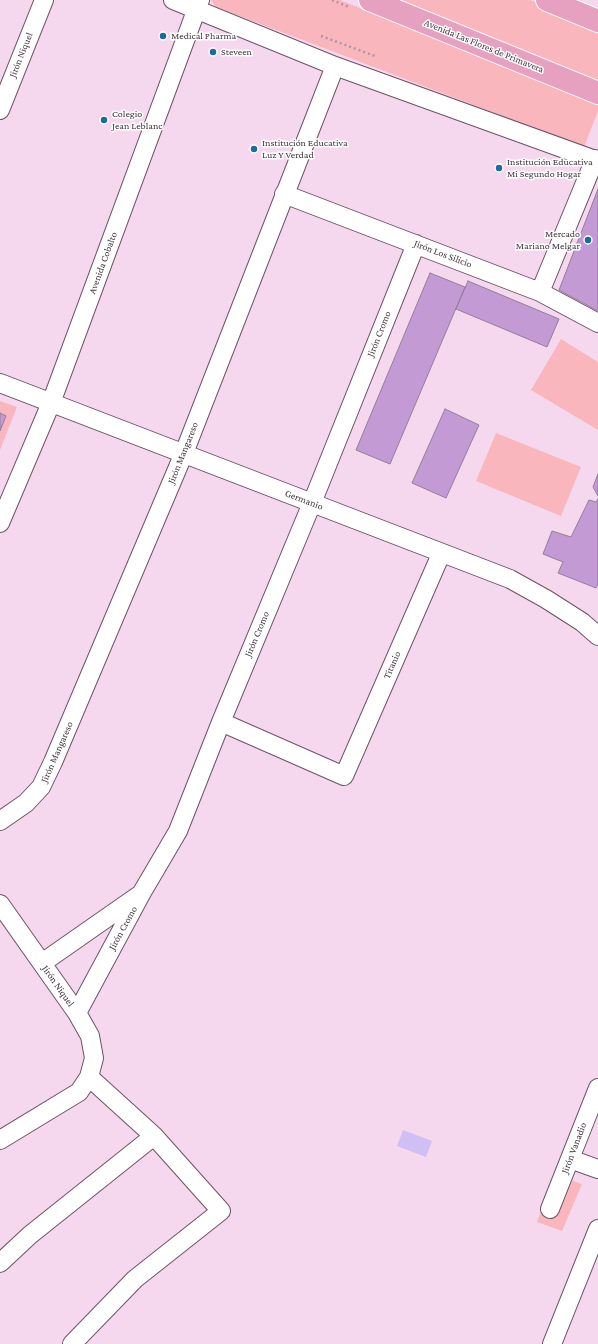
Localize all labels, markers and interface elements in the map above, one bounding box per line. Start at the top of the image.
street label: Avenida Las Flores de Primavera [422,16,546,76]
place label: Medical Pharma [171,30,236,42]
street label: Jirón Niquel [6,31,36,79]
marker: Medical Pharma [158,31,168,41]
place label: Steveen [221,46,252,58]
marker: Steveen [208,47,218,57]
place label: Colegio Jean Leblanc [112,108,162,132]
marker: Colegio Jean Leblanc [99,115,109,125]
place label: Institución Educativa Luz Y Verdad [262,137,348,160]
marker: Institución Educativa Luz Y Verdad [249,144,259,154]
place label: Institución Educativa Mi Segundo Hogar [507,156,593,180]
marker: Institución Educativa Mi Segundo Hogar [494,163,504,173]
place label: Mercado Mariano Melgar [516,228,580,252]
street label: Avenida Cobalto [86,230,120,296]
marker: Mercado Mariano Melgar [583,235,593,245]
street label: Jirón Los Silicio [412,237,474,271]
street label: Jirón Cromo [364,309,394,359]
street label: Jirón Mangareso [165,420,201,486]
street label: Germanio [283,487,325,513]
street label: Jirón Cromo [242,609,272,659]
street label: Titanio [381,649,403,681]
street label: Jirón Mangareso [38,720,76,784]
street label: Jirón Cromo [106,904,140,952]
street label: Jirón Niquel [39,963,77,1009]
street label: Jirón Vanadio [559,1121,589,1175]

